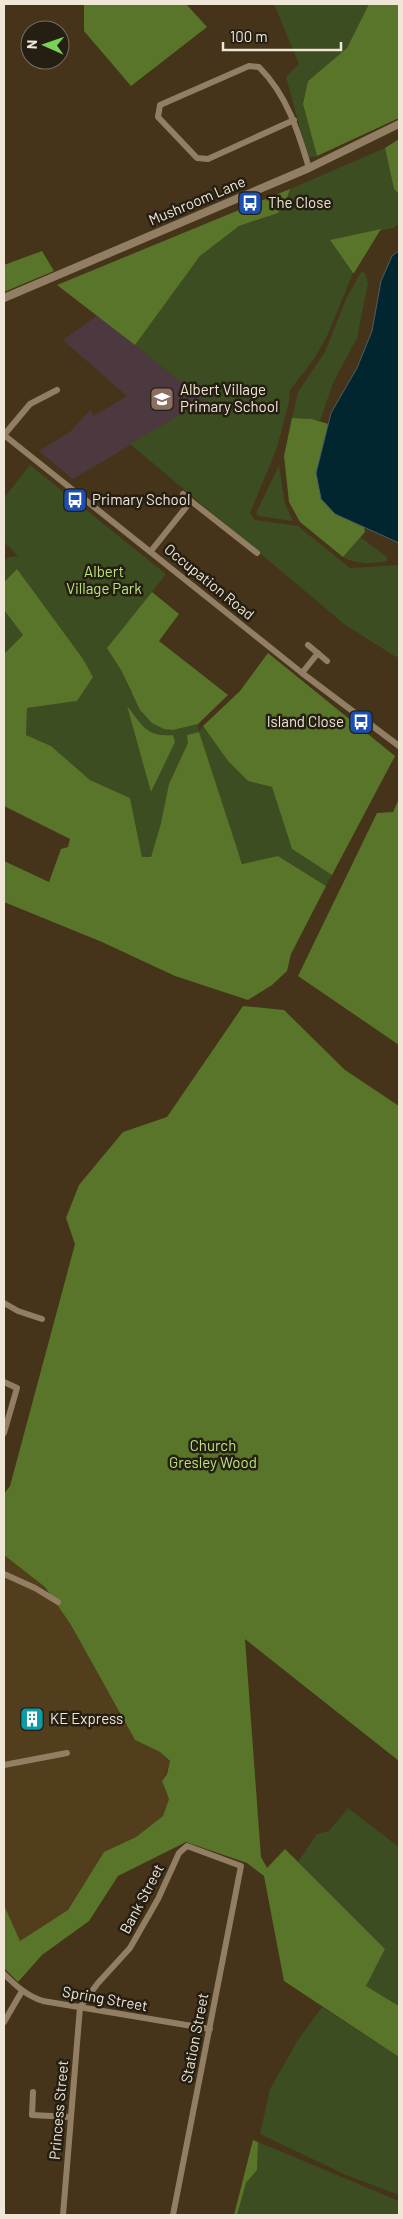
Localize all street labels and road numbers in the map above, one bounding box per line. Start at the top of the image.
street label: Mushroom Lane [146,172,248,229]
street label: Occupation Road [161,539,258,623]
street label: Bank Street [115,1861,167,1937]
street label: Spring Street [61,1982,149,2014]
street label: Station Street [176,1991,212,2084]
street label: Princess Street [45,2059,71,2160]

